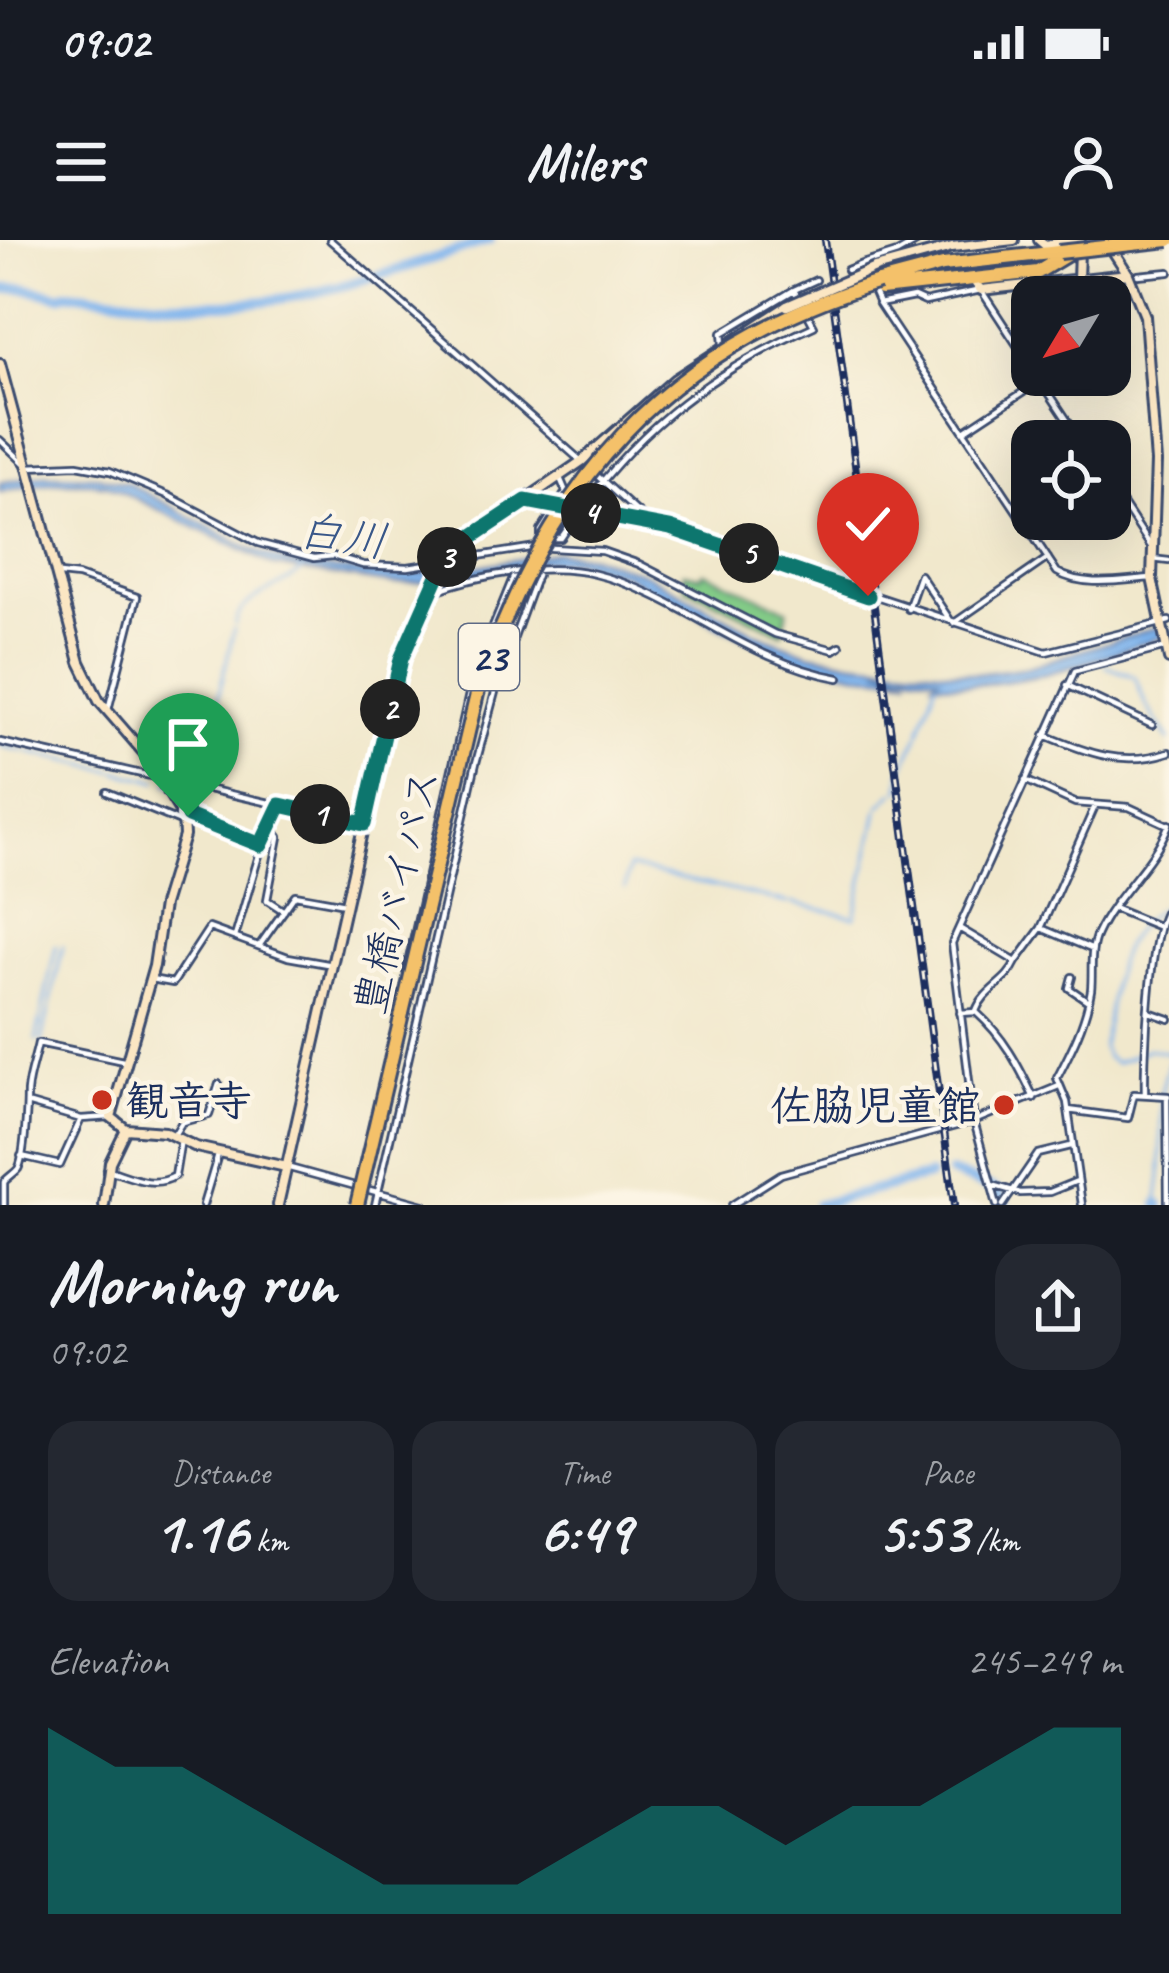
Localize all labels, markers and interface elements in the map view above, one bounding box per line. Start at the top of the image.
text: 09:02 [60,14,149,71]
text: Milers [526,128,643,196]
icon: menu [48,129,114,195]
icon: person [1055,129,1121,195]
north arrow [1011,276,1131,396]
map controls [1011,276,1131,540]
button: locate [1011,420,1131,540]
pin [817,473,919,596]
pin: 4 [561,483,621,543]
icon: check [835,491,901,557]
text: 4 [584,492,598,534]
water label: 白川 [294,502,391,571]
pin: 5 [719,523,779,583]
pin: 3 [417,527,477,587]
text: 5 [742,532,756,574]
text: 3 [440,536,454,578]
road number: 23 [459,624,519,690]
pin: 2 [360,679,420,739]
text: 2 [383,688,397,730]
pin [137,693,239,816]
icon: arrive [155,711,221,777]
street label: 豊橋バイパス [343,763,452,1020]
pin: 1 [290,784,350,844]
text: 1 [313,793,327,835]
place label: 観音寺 [126,1075,252,1128]
place label: 佐脇児童館 [770,1080,980,1133]
marker: 観音寺 [89,1087,115,1113]
marker: 佐脇児童館 [991,1092,1017,1118]
text: Morning run [48,1241,336,1324]
button: share [995,1244,1121,1370]
text: 09:02 [48,1328,126,1377]
text: Distance [172,1452,270,1494]
text: Time [559,1452,610,1494]
text: Pace [923,1452,974,1494]
text: 1.16 [154,1494,248,1570]
text: 6:49 [538,1494,631,1570]
text: 5:53 [877,1494,968,1570]
text: km [248,1520,288,1562]
text: /km [968,1520,1019,1562]
text: Elevation [48,1637,168,1686]
text: 245–249 m [967,1637,1121,1686]

